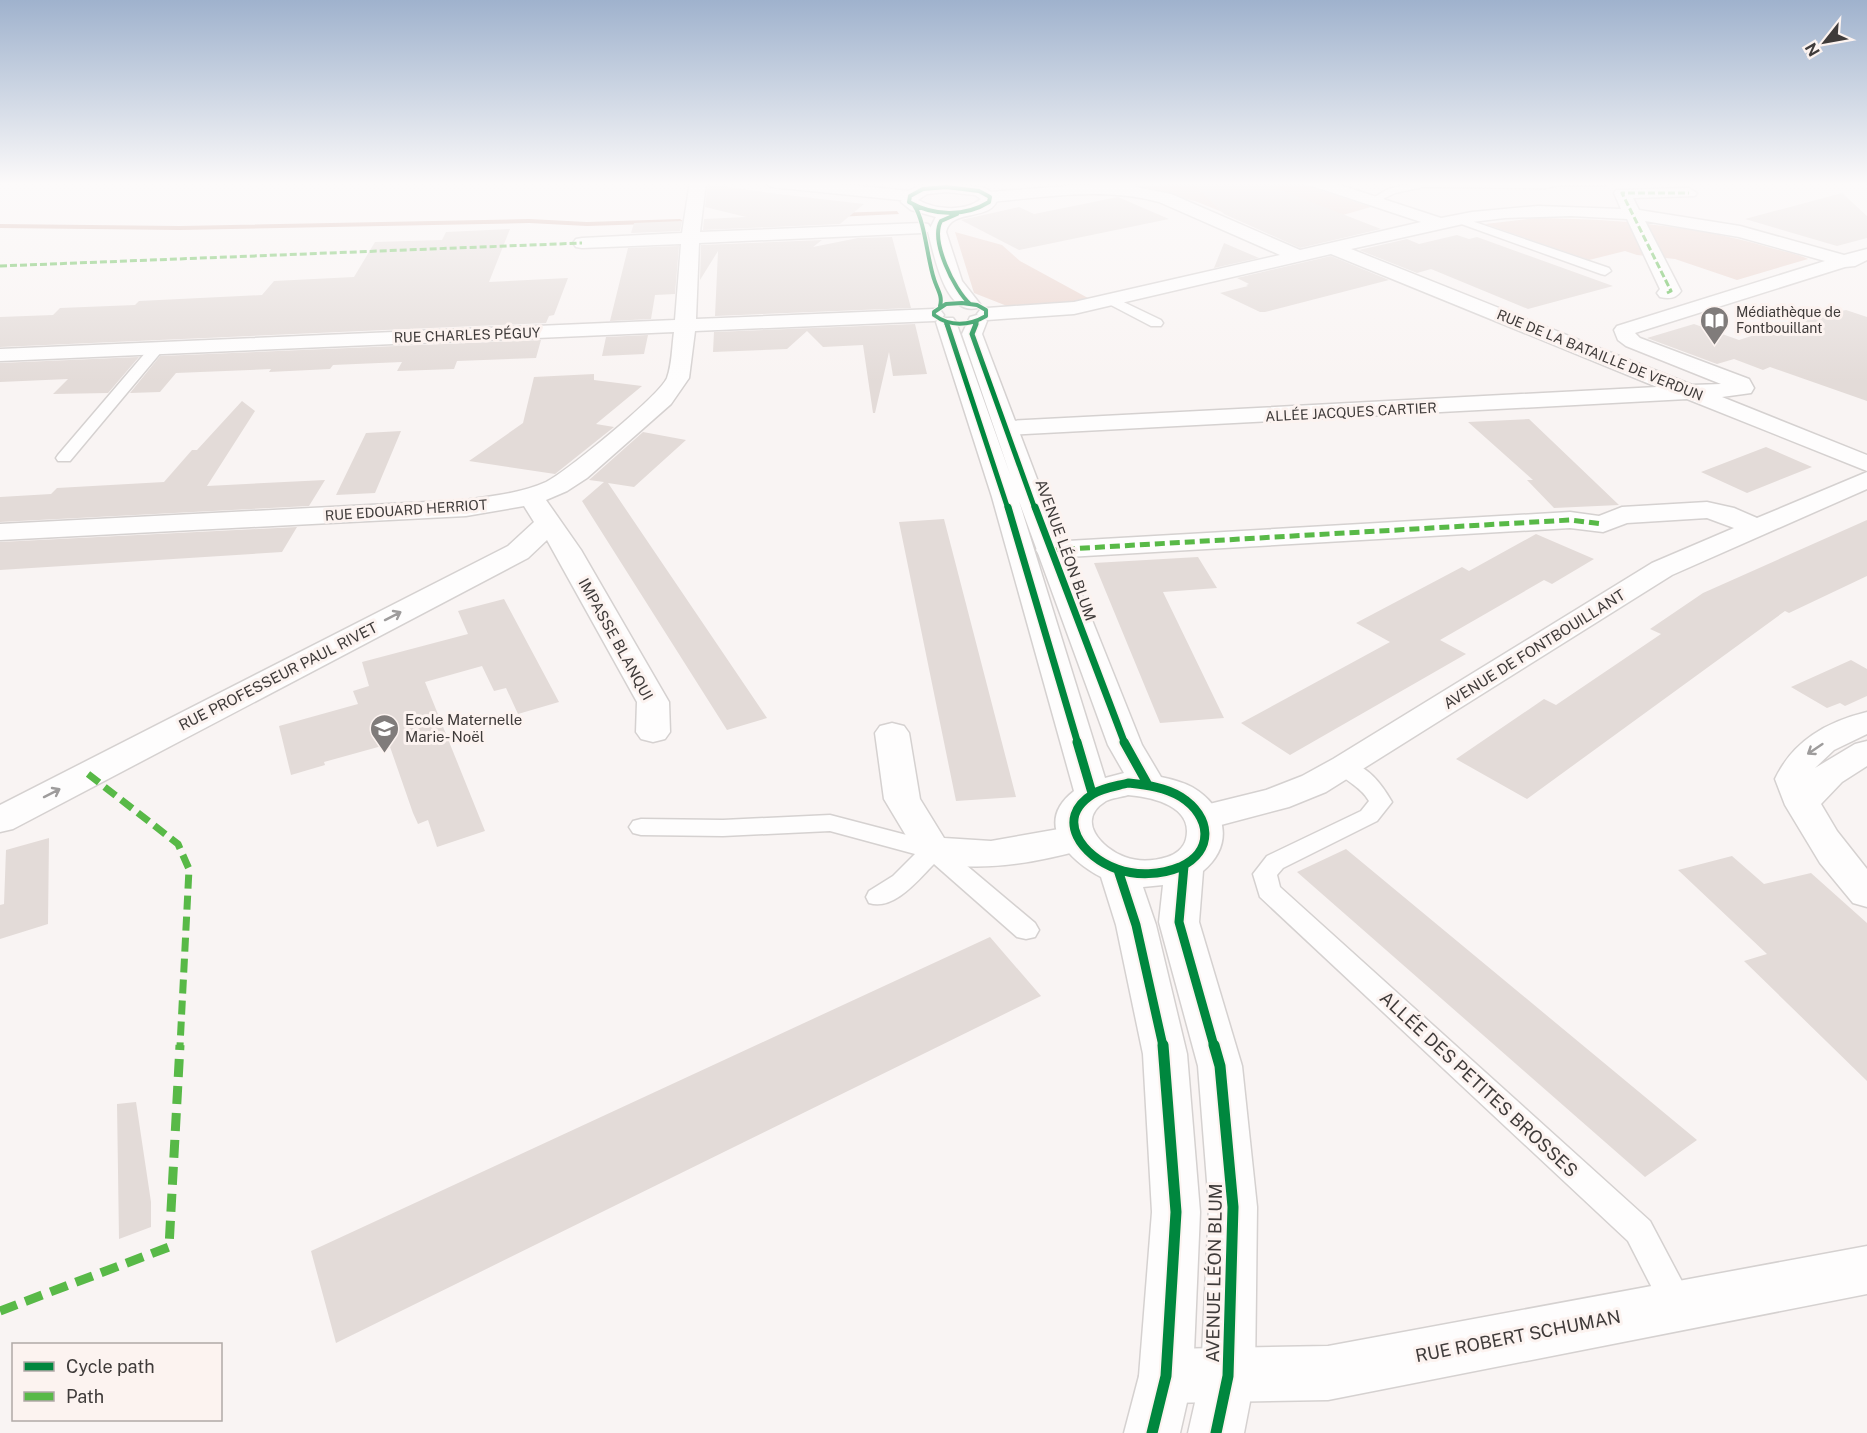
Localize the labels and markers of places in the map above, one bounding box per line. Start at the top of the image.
library icon: Médiathèque de Fontbouillant [1699,304,1731,346]
place label: Médiathèque de Fontbouillant [1736,304,1841,336]
place label: Ecole Maternelle Marie- Noël [405,711,522,745]
school or university icon: Ecole Maternelle Marie- Noël [368,712,400,754]

